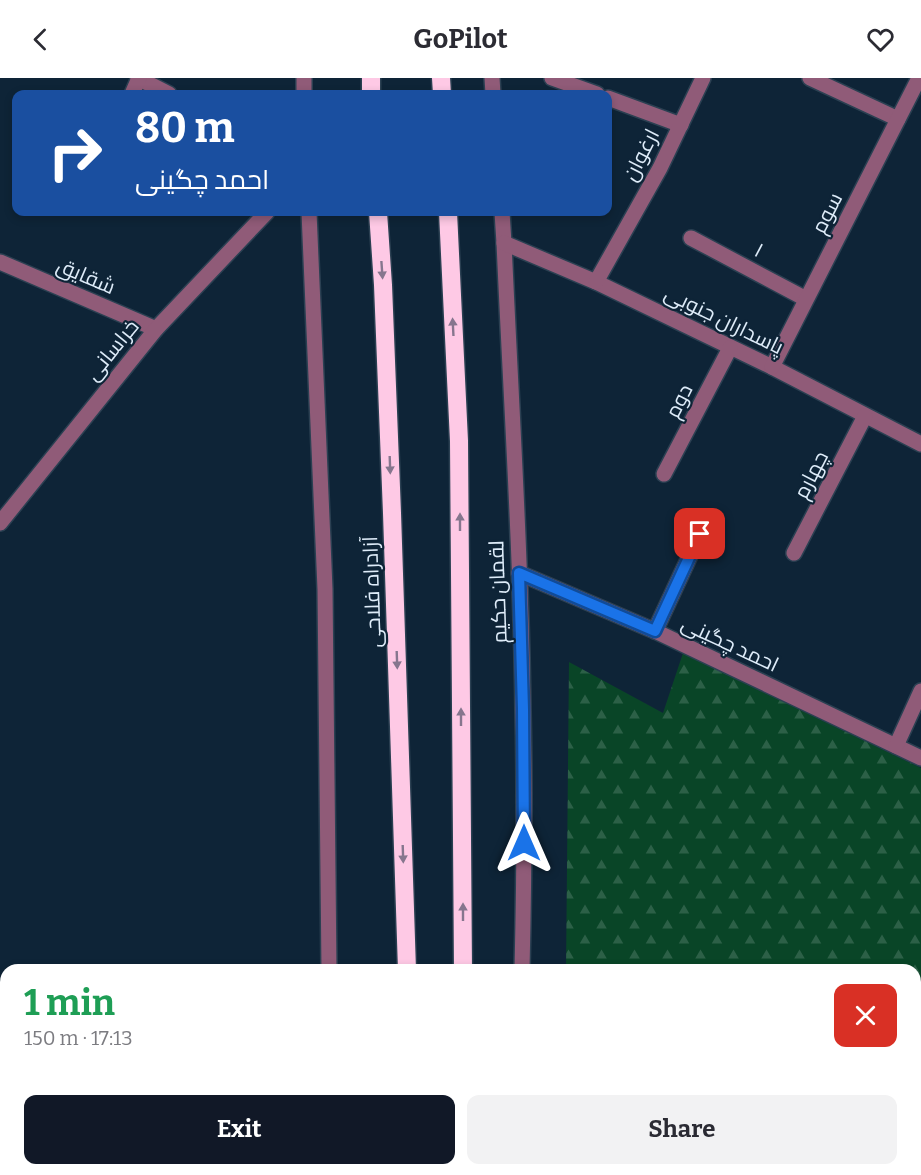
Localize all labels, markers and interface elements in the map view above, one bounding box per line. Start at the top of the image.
icon: back [24,23,57,56]
text: GoPilot [413,23,508,55]
icon: heart [864,23,897,56]
text: 80 m [135,103,235,153]
icon: right [36,114,114,192]
street label: ارغوان [617,124,665,186]
text: احمد چگینی [135,164,269,196]
street label: سوم [806,188,849,238]
street label: ۱ [750,237,768,263]
street label: شقایق [53,252,119,300]
one-way arrow [377,260,386,279]
street label: پاسداران جنوبی [660,280,788,361]
street label: خراسانی [79,314,145,386]
one-way arrow [449,318,458,337]
street label: دوم [660,380,699,423]
street label: چهارم [788,447,835,504]
one-way arrow [386,455,395,474]
pin [674,508,725,559]
one-way arrow [455,513,465,532]
icon: arrive [683,517,716,550]
street label: آزادراه فلاحی [357,535,387,648]
street label: لقمان حکیم [483,540,514,644]
street label: احمد چگینی [677,610,783,679]
one-way arrow [392,650,402,669]
one-way arrow [456,708,466,727]
position arrow [492,811,556,875]
one-way arrow [398,845,408,864]
one-way arrow [458,903,467,922]
text: 1 min [24,981,115,1025]
button: close [834,984,897,1047]
text: 150 m · 17:13 [24,1026,133,1050]
button: Exit [24,1095,455,1164]
button: Share [467,1095,897,1164]

